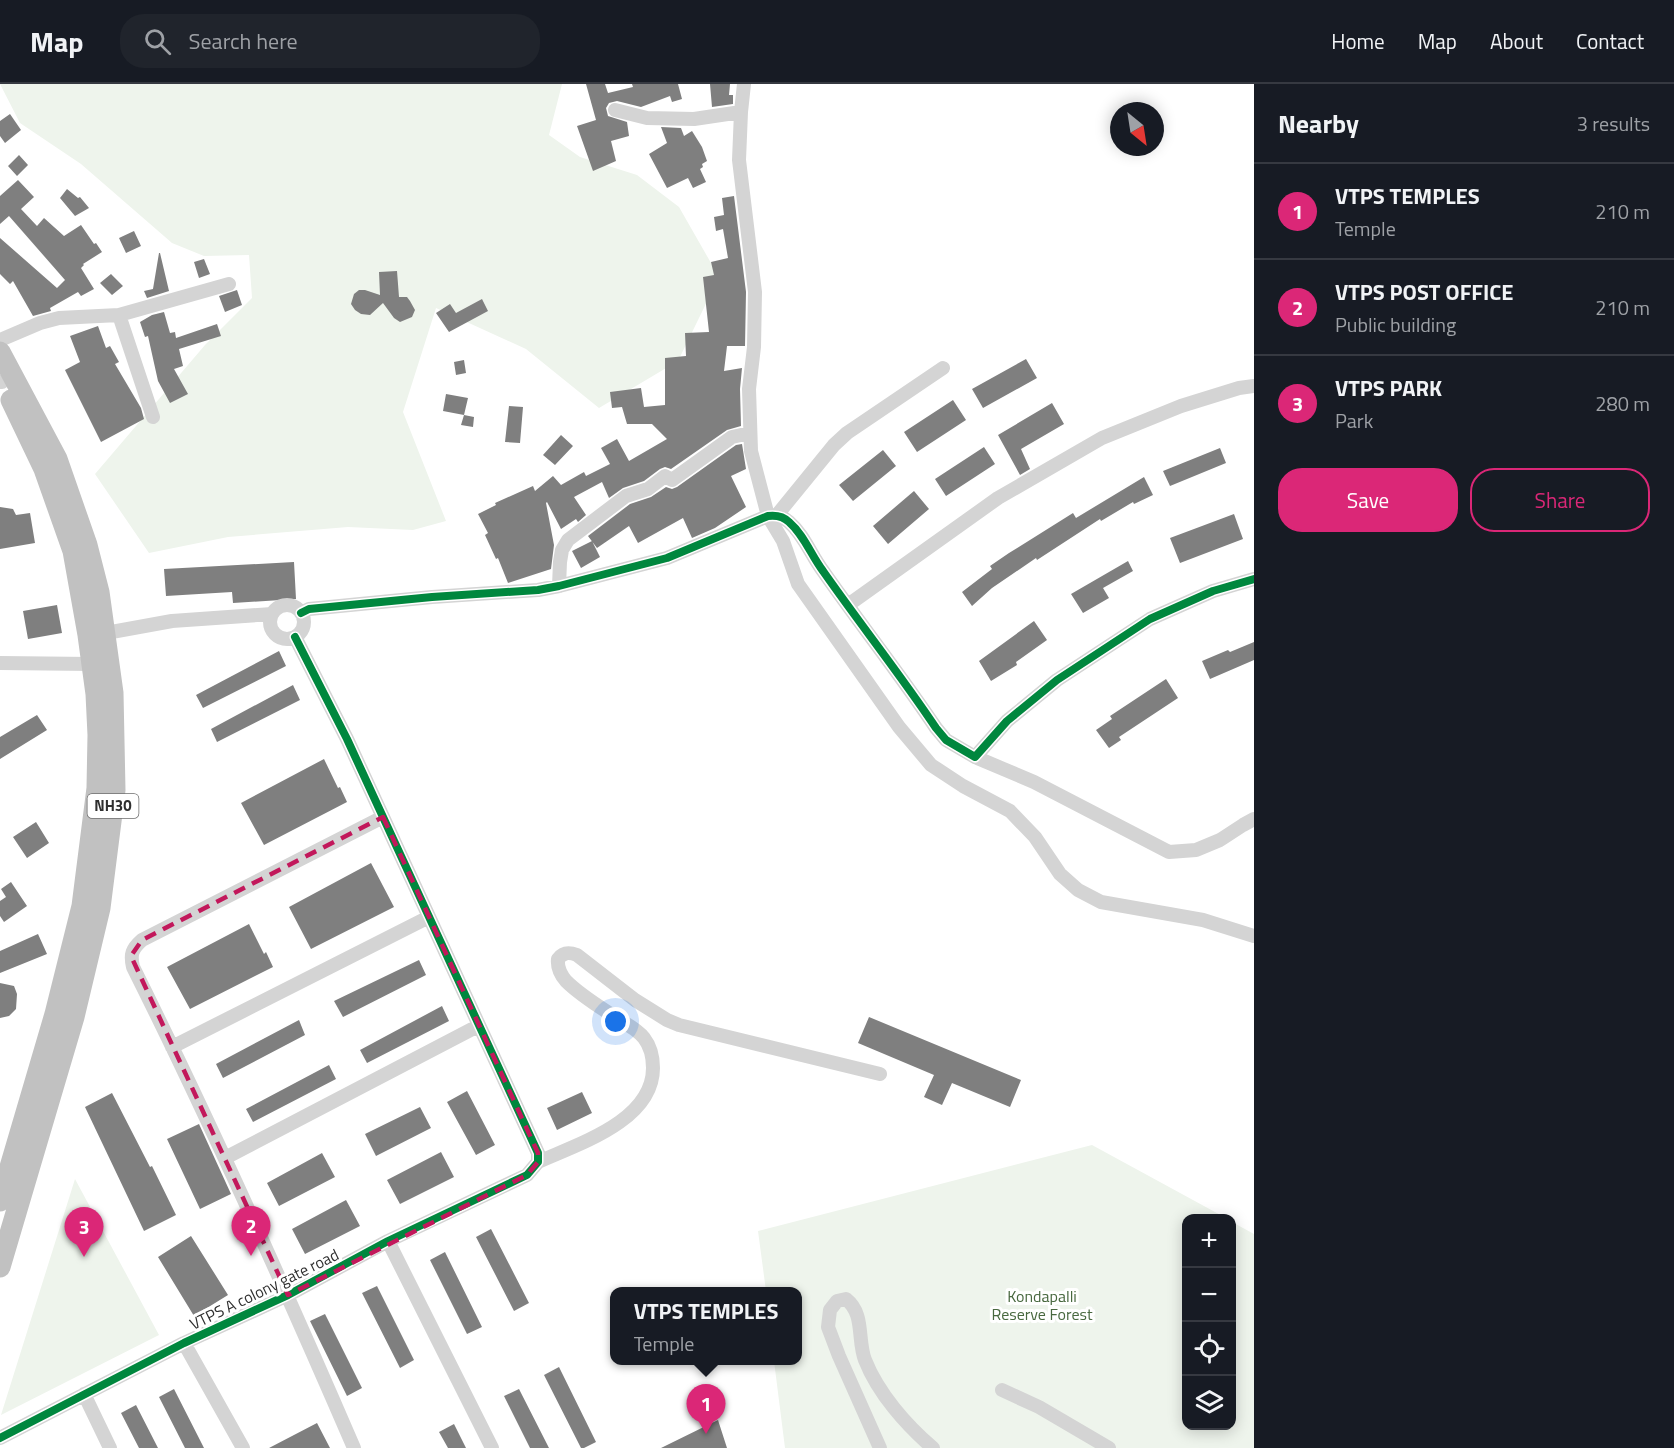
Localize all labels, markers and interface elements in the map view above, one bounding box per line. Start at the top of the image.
search box [120,14,540,68]
text: Map [30,20,84,63]
text: Search here [189,24,298,58]
icon: search [141,25,174,58]
text: Home [1331,25,1385,57]
text: Map [1418,25,1457,57]
text: About [1490,25,1543,57]
text: Contact [1576,25,1644,57]
north arrow [1110,102,1164,156]
text: Nearby [1278,104,1359,143]
text: 3 results [1577,108,1650,139]
text: VTPS TEMPLES [1335,179,1480,213]
text: 1 [1292,196,1303,227]
text: 210 m [1595,196,1650,227]
text: Temple [1335,213,1396,244]
text: VTPS POST OFFICE [1335,275,1513,309]
text: 2 [1292,292,1303,323]
text: 210 m [1595,292,1650,323]
text: Public building [1335,309,1456,340]
text: VTPS PARK [1335,371,1442,405]
text: 3 [1292,388,1303,419]
text: 280 m [1595,388,1650,419]
text: Park [1335,405,1373,436]
button: Save [1278,468,1458,532]
button: Share [1470,468,1650,532]
road number: NH30 [88,794,138,818]
your location [601,1007,630,1036]
pin: 2 [232,1206,270,1256]
pin: 3 [64,1208,104,1257]
map controls [1182,1214,1236,1430]
button: + [1182,1214,1236,1268]
street label: VTPS A colony gate road [185,1242,343,1336]
button: − [1182,1268,1236,1322]
park label: Kondapalli Reserve Forest [991,1284,1093,1326]
popup [610,1287,802,1365]
text: VTPS TEMPLES [634,1294,778,1328]
button: locate [1182,1322,1236,1376]
text: Temple [634,1328,694,1359]
button: layers [1182,1376,1236,1430]
pin: 1 [686,1384,726,1434]

